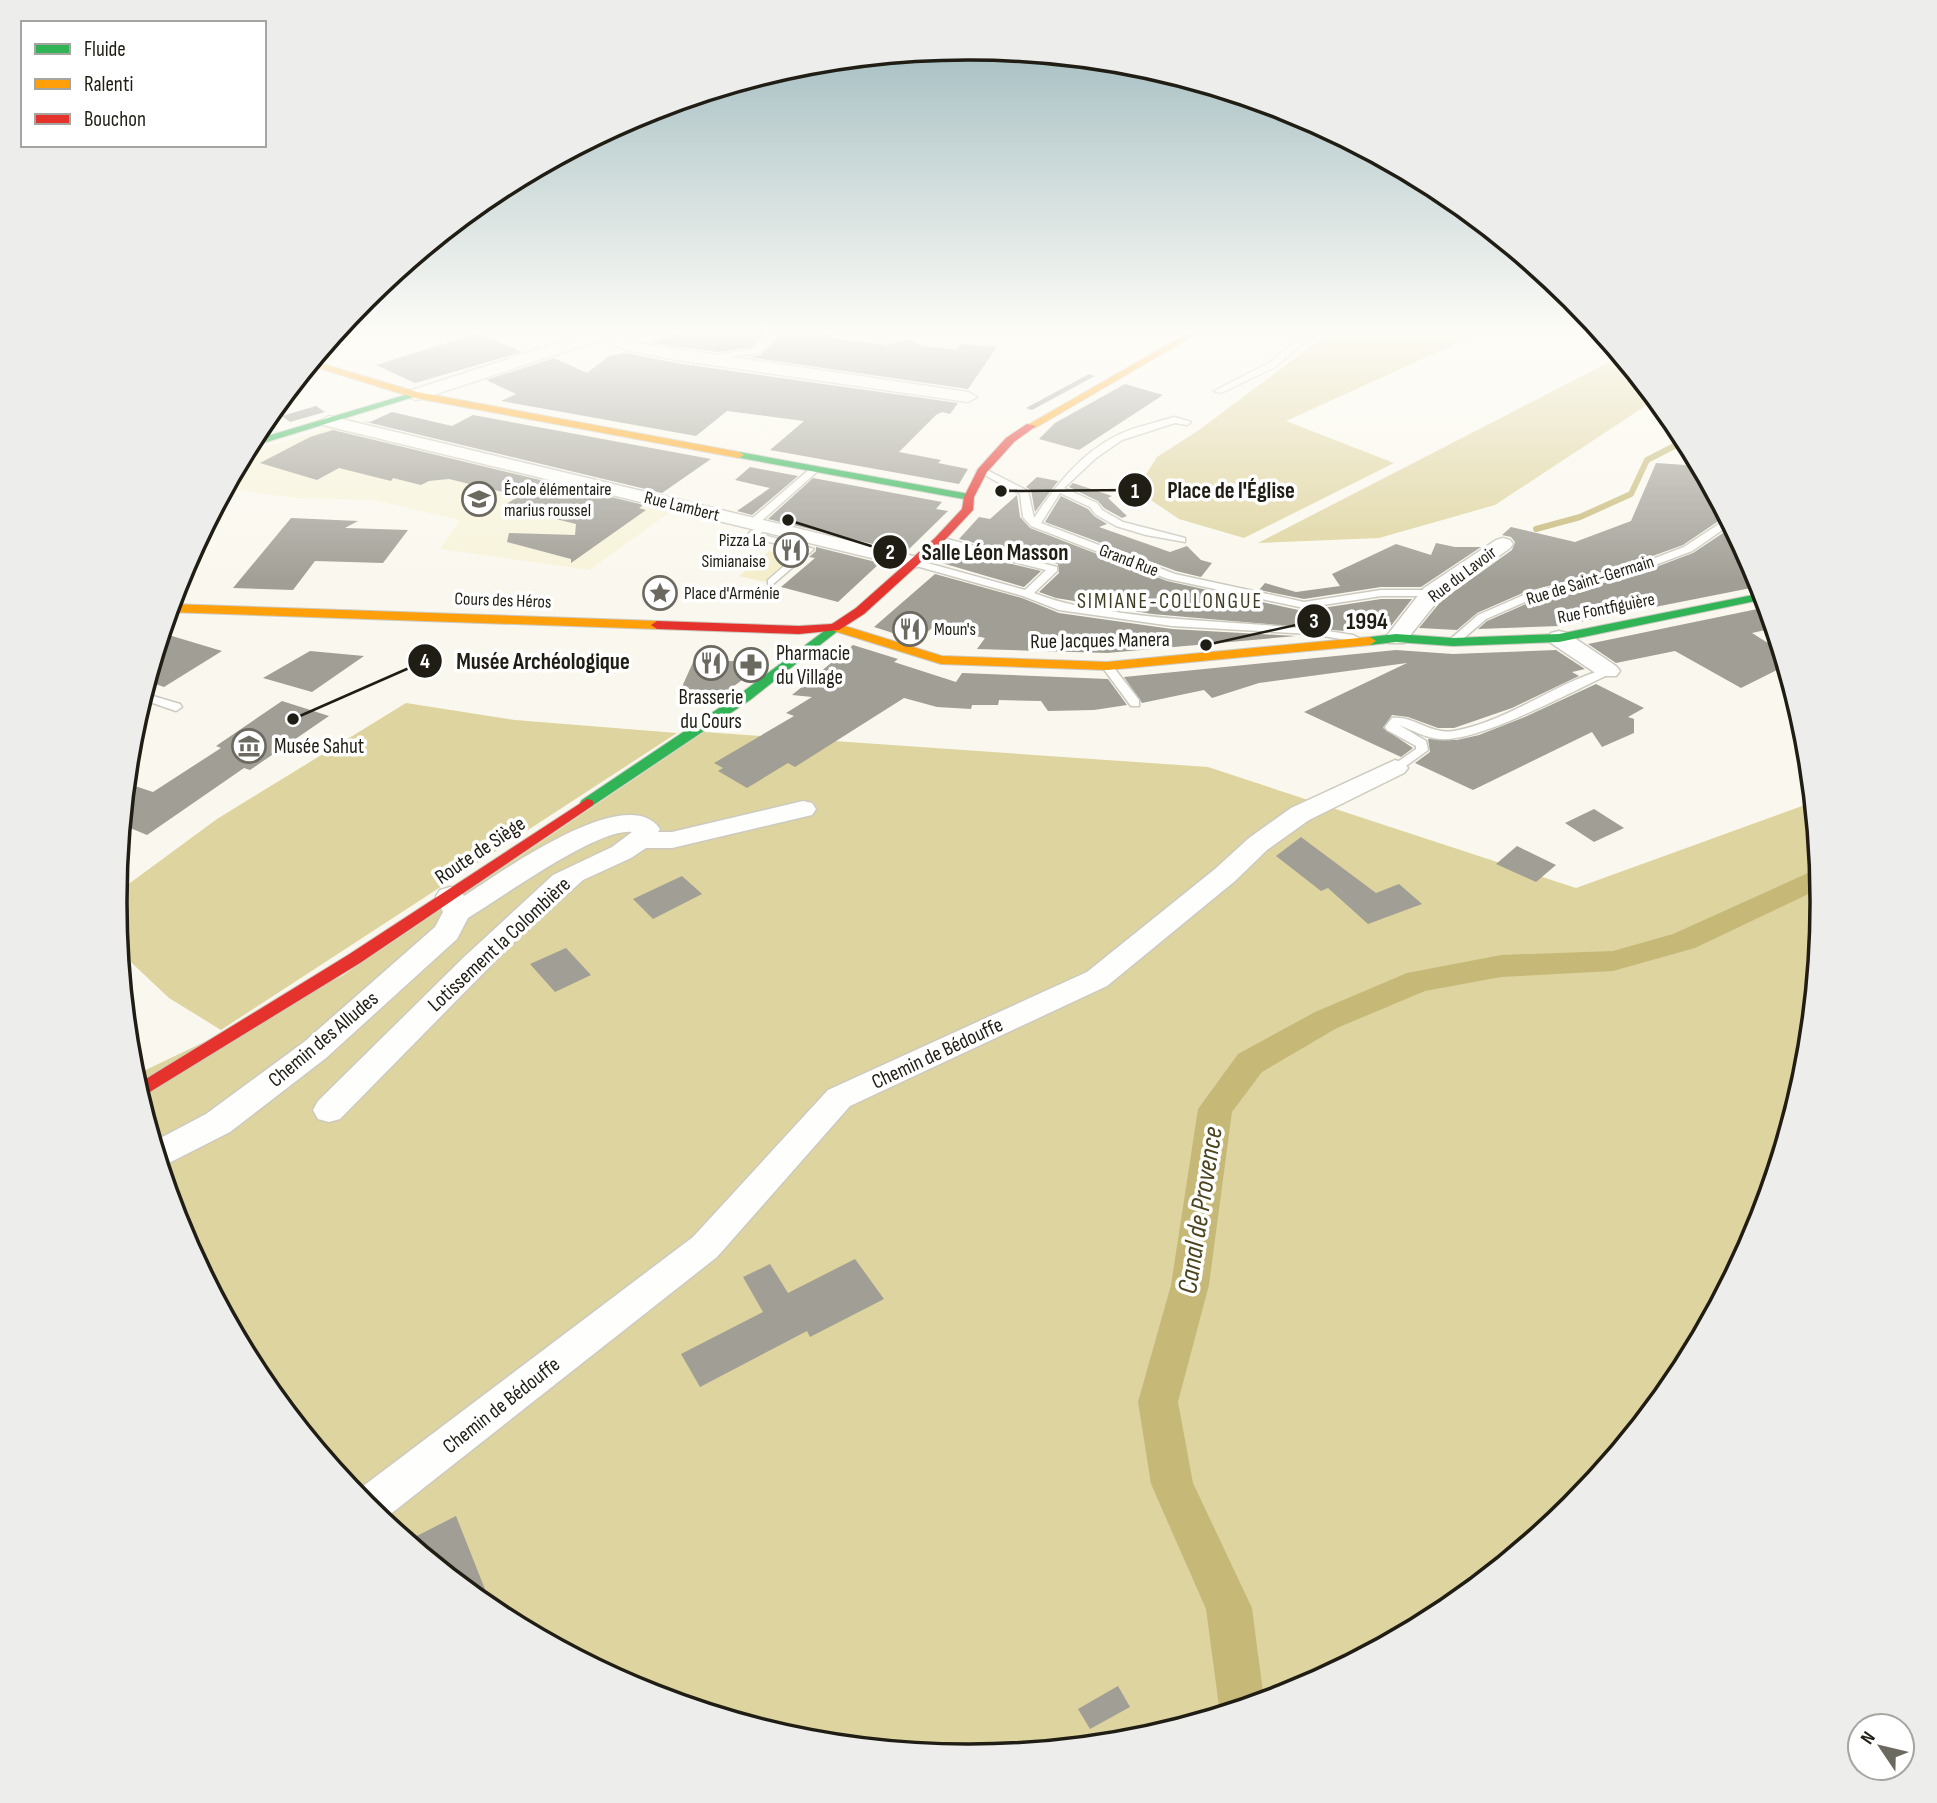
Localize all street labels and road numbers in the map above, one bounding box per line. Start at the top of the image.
street label: Rue Lambert [642,487,722,526]
street label: Grand Rue [1096,540,1162,581]
street label: Rue du Lavoir [1424,542,1501,607]
street label: Rue de Saint-Germain [1524,551,1657,610]
street label: Cours des Héros [454,588,552,613]
street label: Rue Fontfiguière [1556,589,1656,628]
street label: Rue Jacques Manera [1030,627,1170,654]
street label: Route de Siège [430,811,530,890]
street label: Lotissement la Colombière [423,872,576,1017]
street label: Chemin des Alludes [263,986,383,1093]
street label: Chemin de Bédouffe [868,1012,1007,1095]
street label: Chemin de Bédouffe [438,1352,565,1459]

